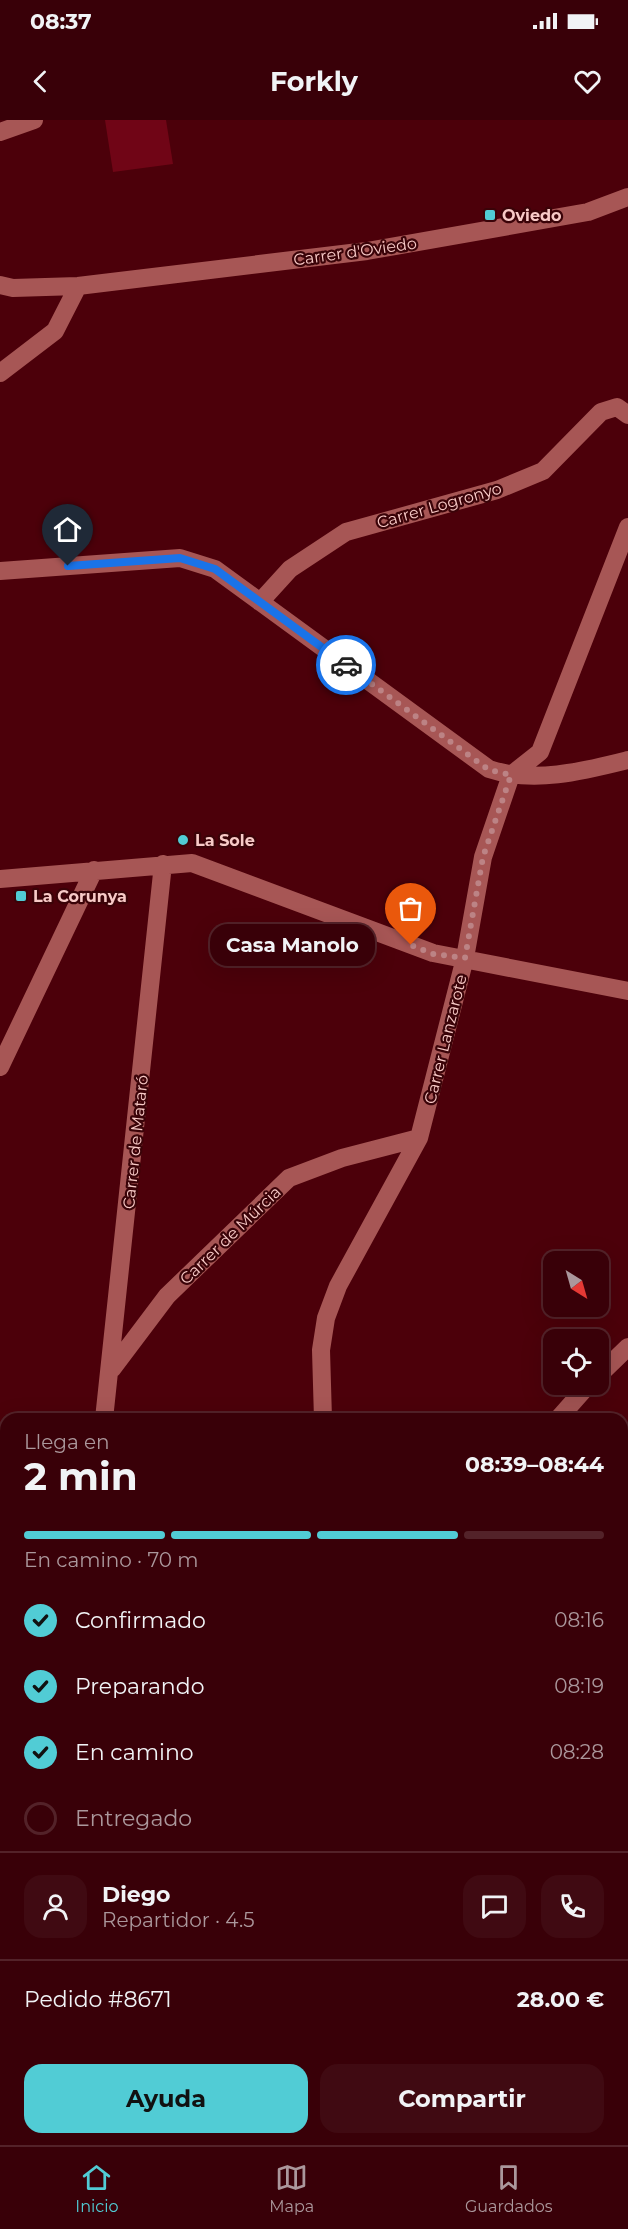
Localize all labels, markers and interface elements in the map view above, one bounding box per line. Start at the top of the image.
text: 08:37 [30,8,92,35]
icon: back [24,65,57,98]
text: Forkly [270,65,358,98]
icon: heart [571,65,604,98]
place label: Oviedo [502,206,562,225]
marker: Oviedo [483,208,497,222]
street label: Carrer d'Oviedo [292,233,418,270]
street label: Carrer Logronyo [375,479,504,532]
pin [42,504,93,566]
icon: home [51,513,84,546]
courier [316,635,376,695]
icon: car [330,649,363,682]
place label: La Sole [195,831,255,850]
marker: La Sole [176,833,190,847]
pin [385,883,436,945]
place label: La Corunya [33,887,127,906]
marker: La Corunya [14,889,28,903]
icon: bag [394,892,427,925]
callout: Casa Manolo [210,924,375,966]
text: Casa Manolo [226,933,359,957]
street label: Carrer Lanzarote [420,972,471,1106]
street label: Carrer de Mataró [119,1074,152,1210]
street label: Carrer de Múrcia [176,1182,285,1288]
north arrow [543,1251,609,1317]
map controls [543,1251,609,1395]
button: locate [543,1329,609,1395]
text: Llega en [24,1430,110,1454]
text: 08:39–08:44 [465,1451,604,1478]
text: 2 min [24,1452,138,1500]
text: En camino · 70 m [24,1548,198,1572]
icon: check [24,1604,57,1637]
text: Confirmado [75,1607,206,1634]
text: 08:16 [554,1608,604,1632]
icon: check [24,1670,57,1703]
text: Preparando [75,1673,204,1700]
text: 08:19 [554,1674,604,1698]
icon: check [24,1736,57,1769]
text: En camino [75,1739,194,1766]
text: 08:28 [550,1740,604,1764]
text: Entregado [75,1805,192,1832]
button: person [24,1875,87,1938]
button: chat [463,1875,526,1938]
button: phone [541,1875,604,1938]
text: Diego [102,1881,171,1908]
text: Repartidor · 4.5 [102,1908,254,1932]
text: Pedido #8671 [24,1986,172,2013]
text: 28.00 € [517,1986,604,2013]
button: Ayuda [24,2064,308,2133]
button: Compartir [320,2064,604,2133]
tab: Inicio [75,2161,119,2216]
tab: Mapa [269,2161,314,2216]
tab: Guardados [465,2161,553,2216]

